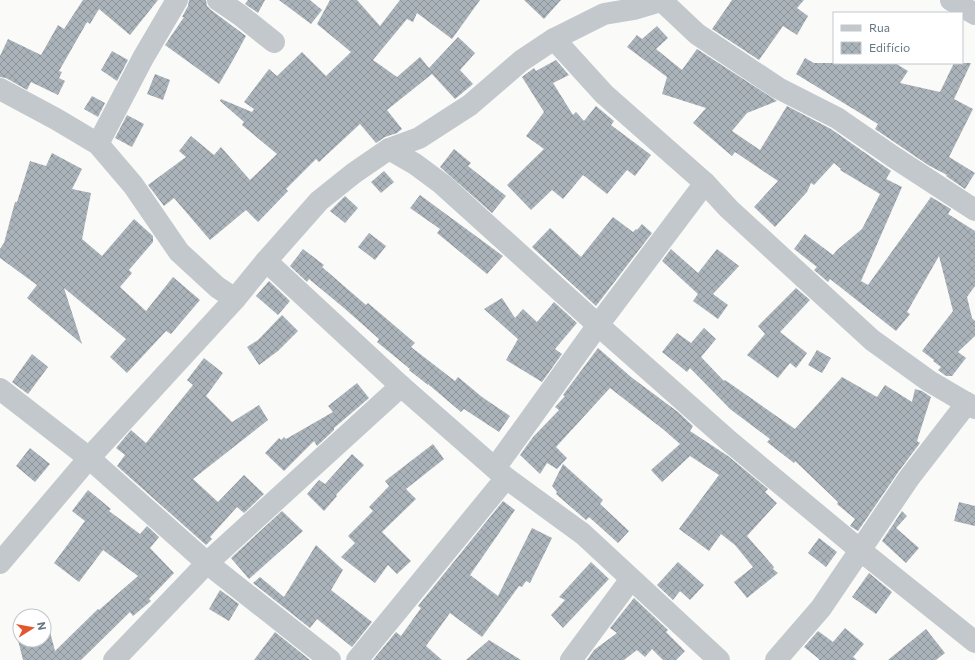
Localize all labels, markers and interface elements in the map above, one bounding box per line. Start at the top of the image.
legend [833,12,963,64]
text: Rua [869,20,890,34]
text: Edifício [869,40,910,54]
north arrow [12,608,52,648]
text: N [35,621,49,631]

